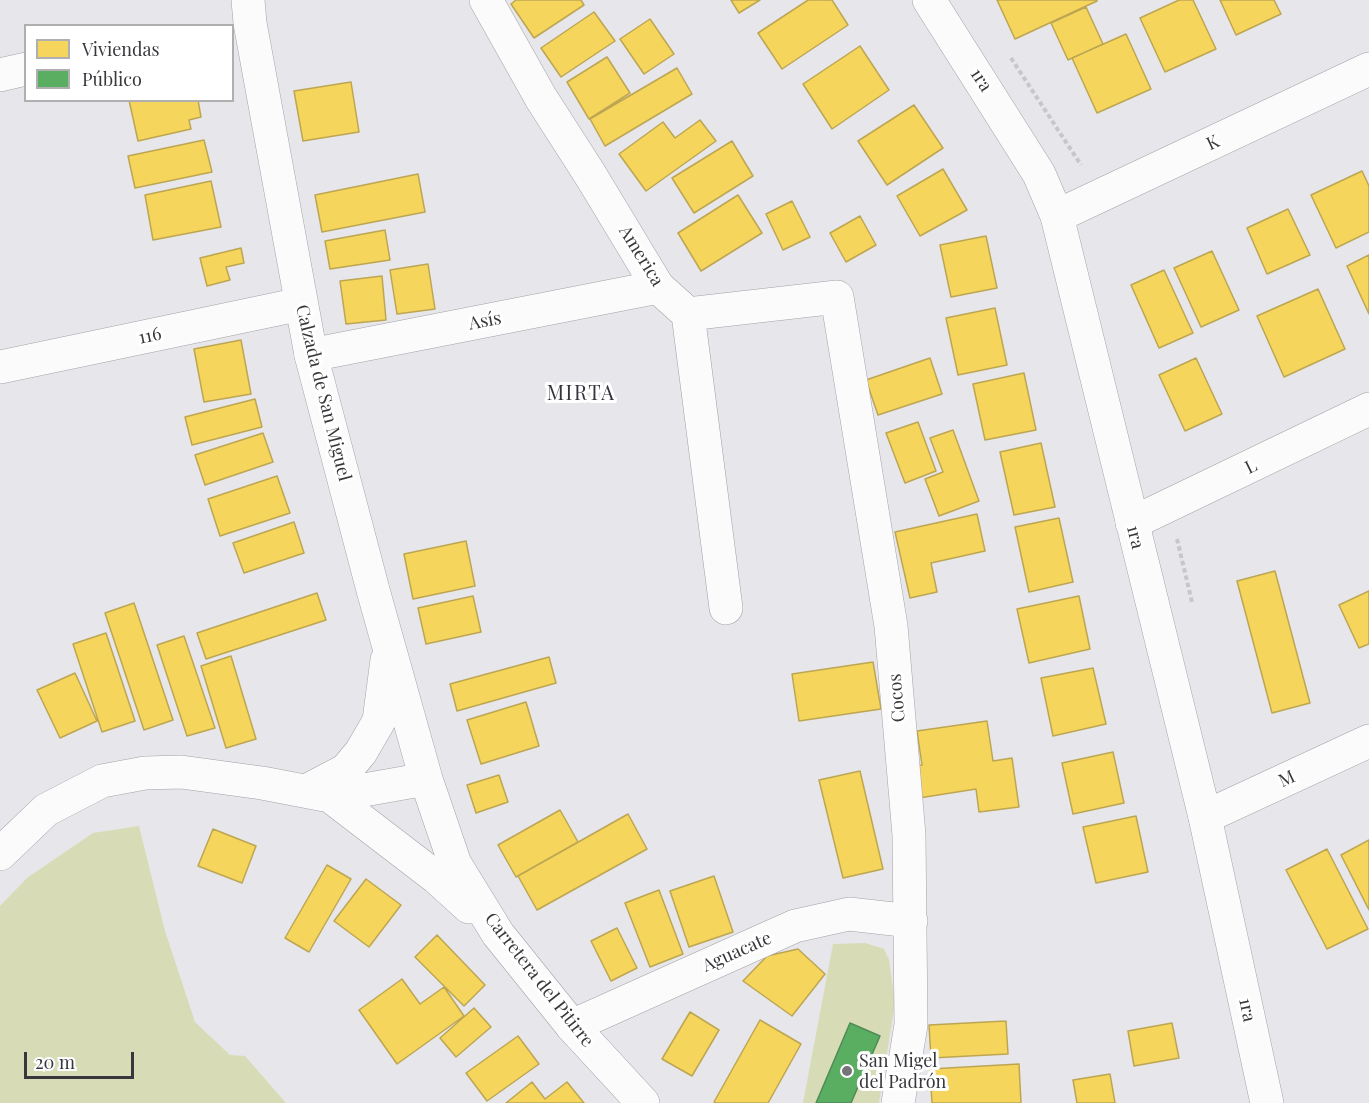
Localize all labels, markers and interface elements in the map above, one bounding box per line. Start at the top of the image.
legend [24,24,234,102]
text: Viviendas [82,37,160,61]
street label: 1ra [966,64,996,96]
text: Público [82,67,142,91]
street label: K [1203,131,1223,155]
street label: America [614,222,668,290]
street label: Calzada de San Miguel [291,303,355,483]
street label: Asís [467,307,503,335]
street label: 116 [137,323,163,349]
district label: MIRTA [547,382,615,406]
street label: L [1242,455,1260,479]
street label: 1ra [1122,523,1148,551]
street label: Cocos [884,673,910,723]
street label: M [1275,766,1299,792]
street label: Carretera del Pitirre [480,909,598,1051]
street label: Aguacate [699,927,775,977]
street label: 1ra [1234,996,1260,1024]
scale bar [27,1040,136,1078]
text: 20 m [35,1050,75,1074]
place label: San Migel del Padrón [859,1050,946,1092]
marker: San Migel del Padrón [840,1064,854,1078]

